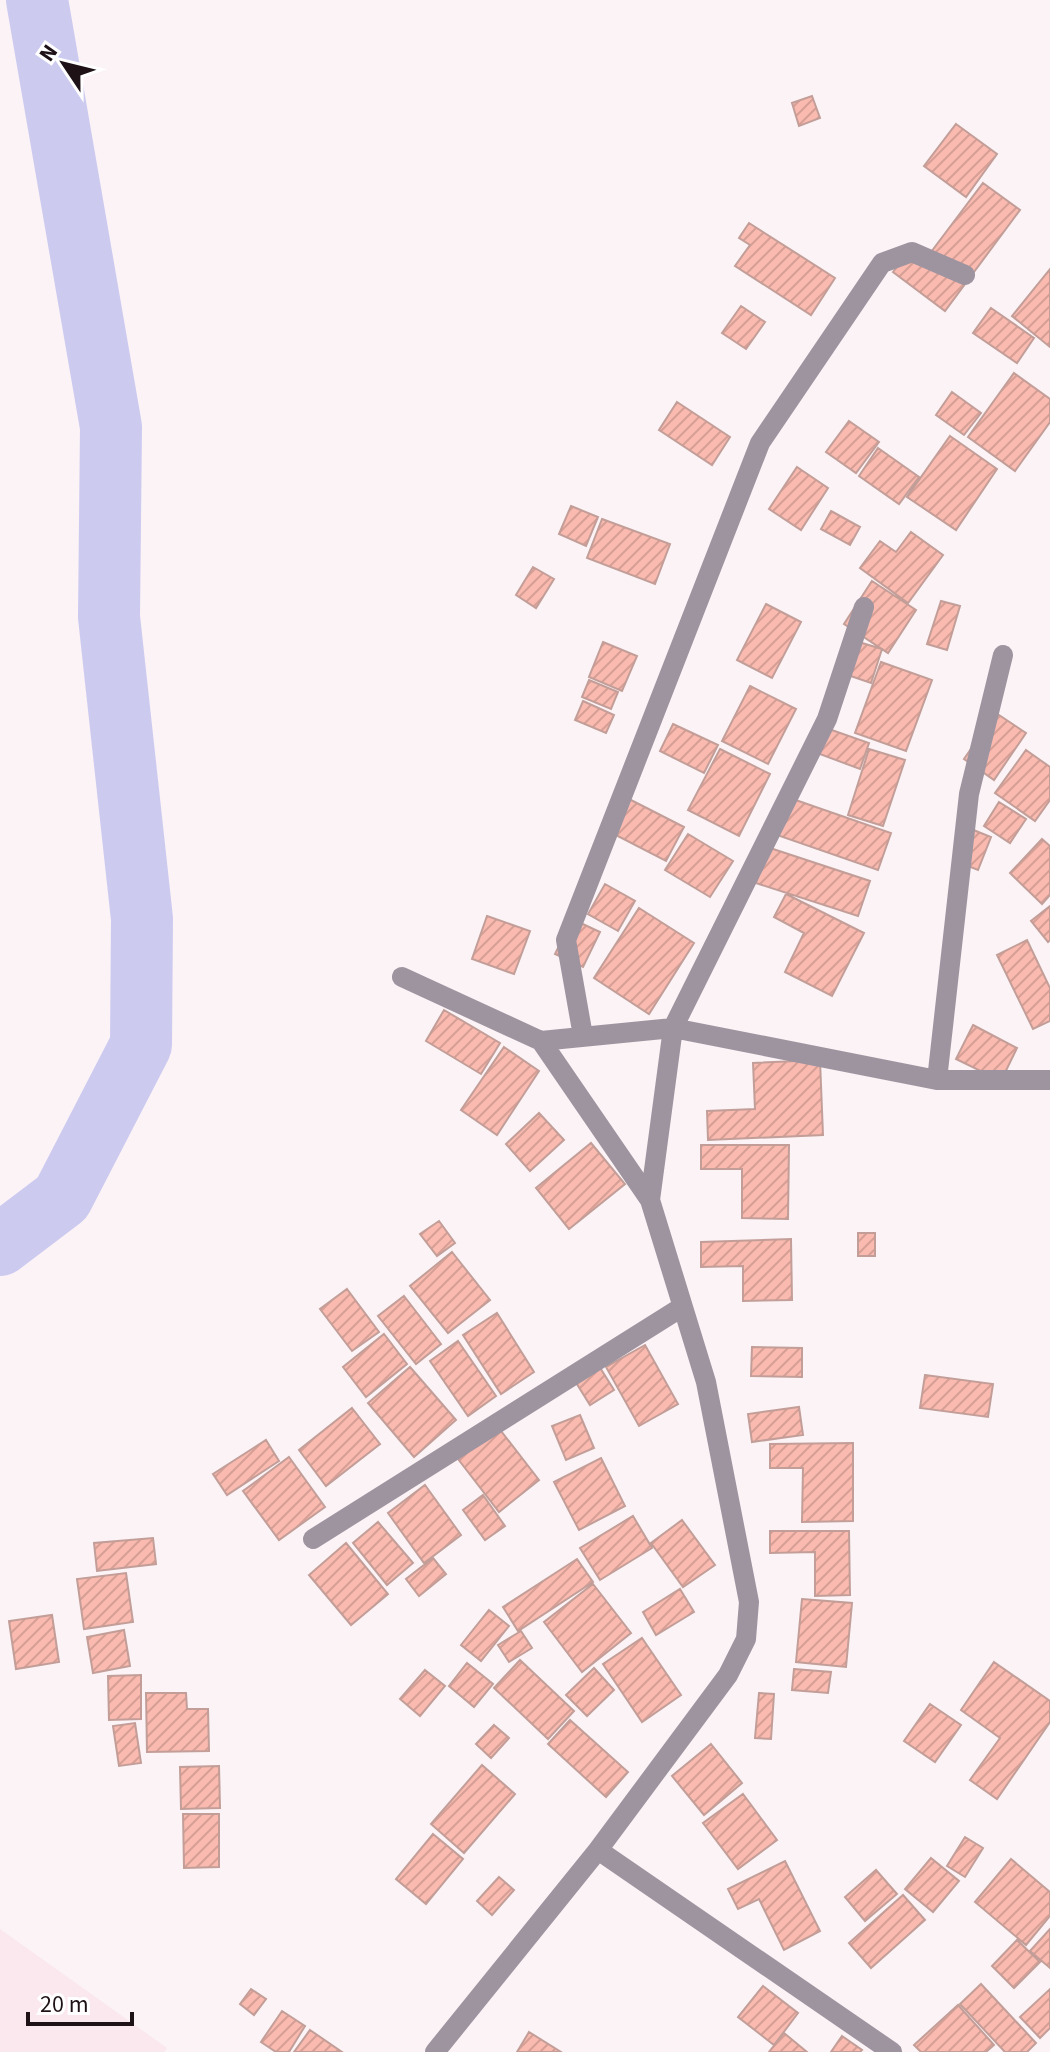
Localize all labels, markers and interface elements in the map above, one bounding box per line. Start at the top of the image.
north arrow [24,24,104,104]
text: N [31,38,66,68]
scale bar [28,1976,132,2026]
text: 20 m [40,1987,89,2022]

